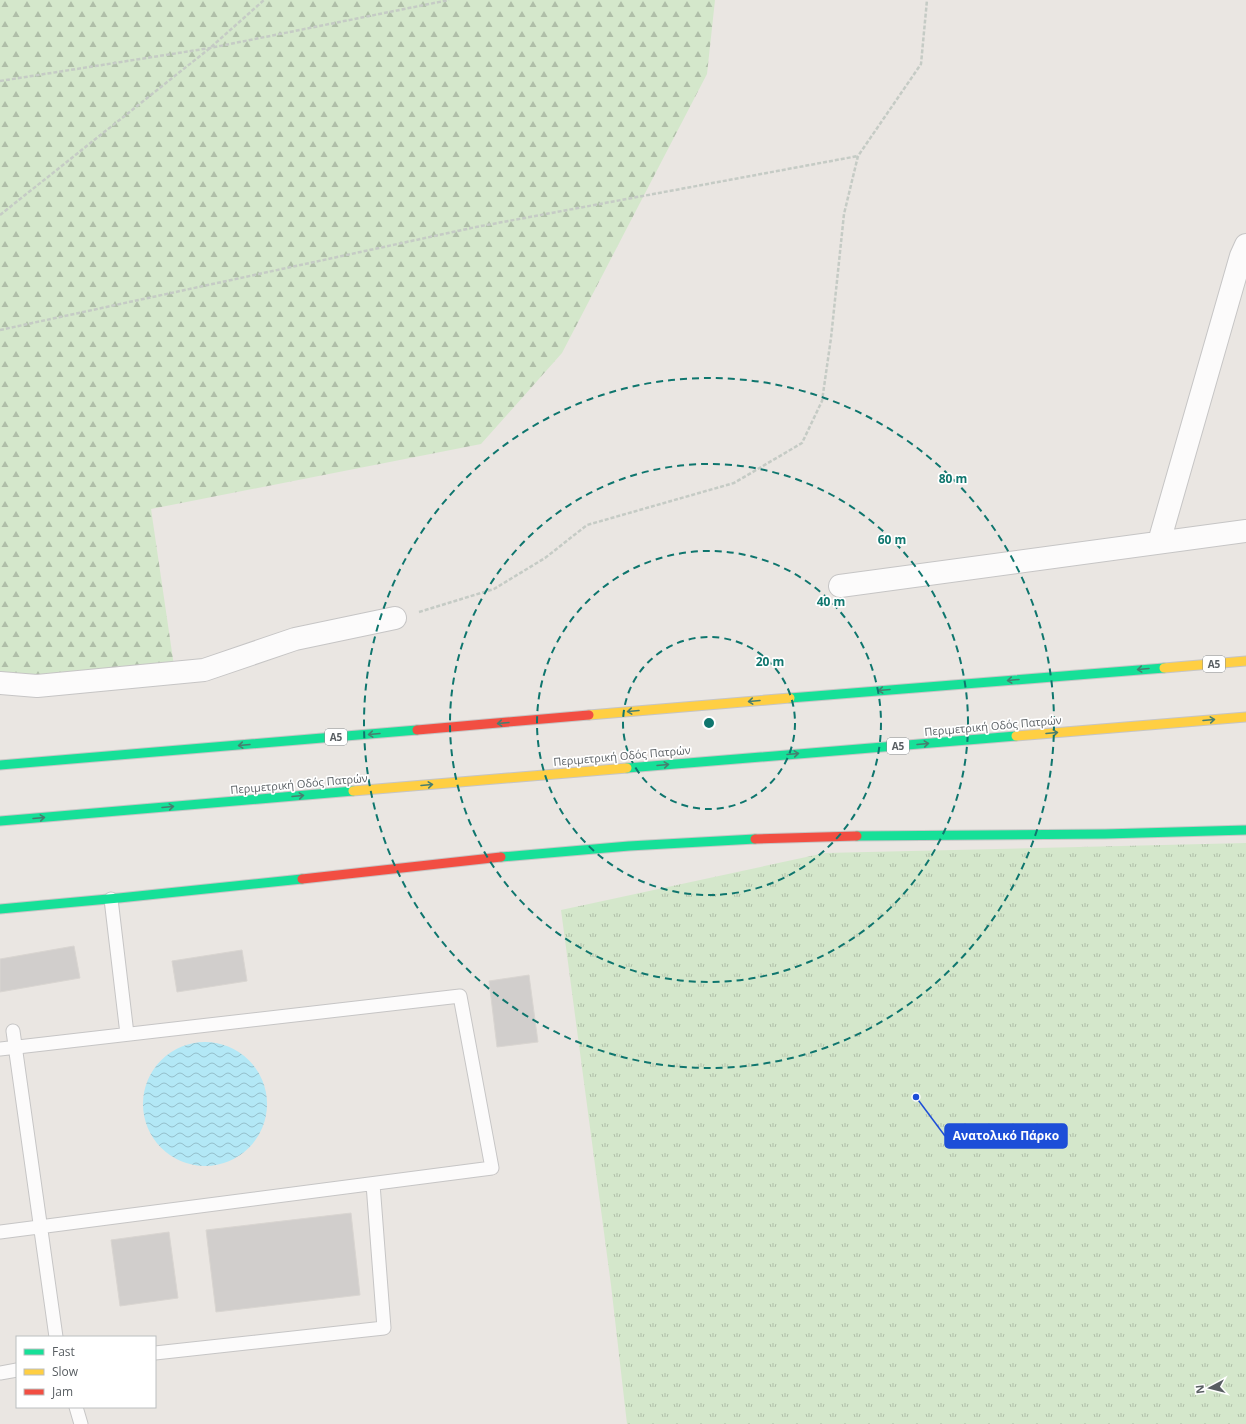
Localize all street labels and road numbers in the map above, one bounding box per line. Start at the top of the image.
road number: Α5 [1203,656,1225,672]
street label: Περιμετρική Οδός Πατρών [924,712,1062,739]
road number: Α5 [325,729,347,745]
road number: Α5 [887,738,909,754]
street label: Περιμετρική Οδός Πατρών [553,742,691,769]
street label: Περιμετρική Οδός Πατρών [230,770,368,797]

